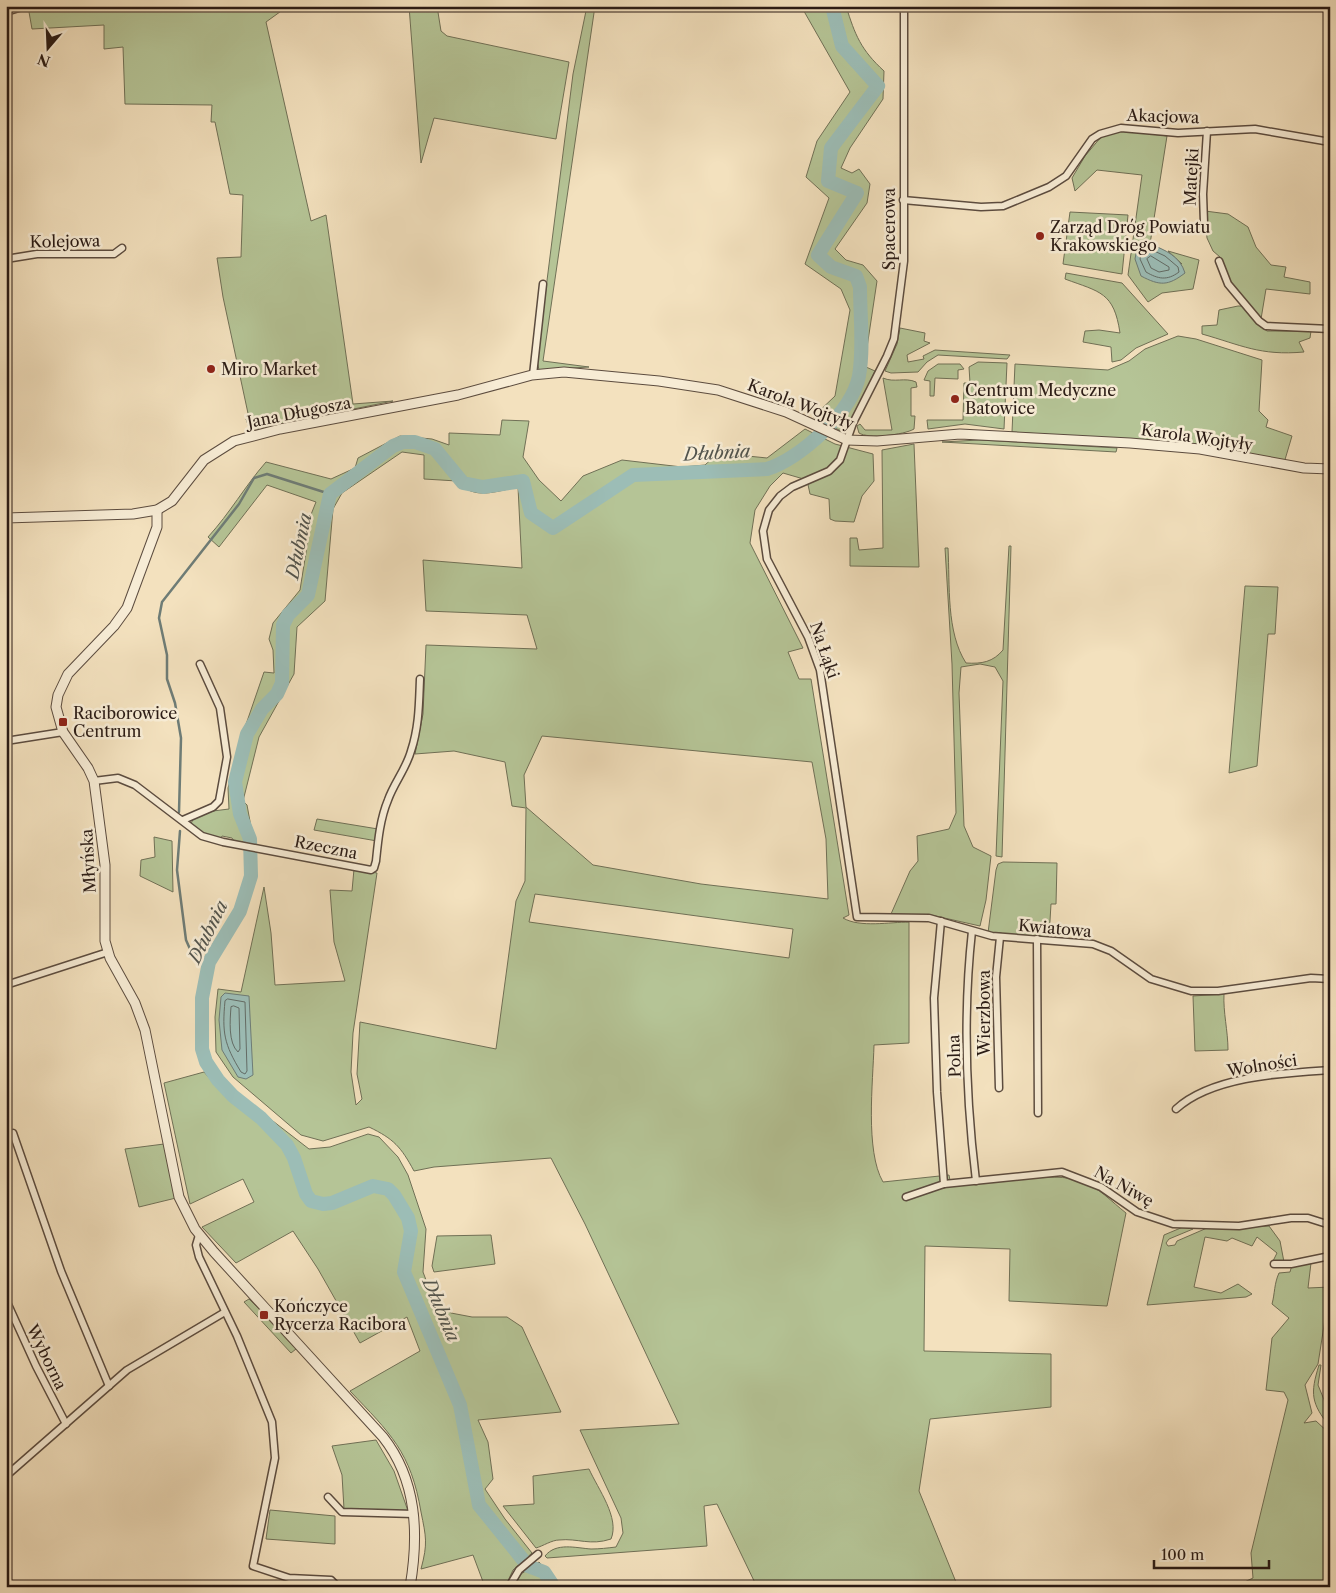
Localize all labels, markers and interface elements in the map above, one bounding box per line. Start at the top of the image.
north arrow [22,22,72,72]
text: N [35,50,52,71]
street label: Akacjowa [1125,105,1200,127]
street label: Matejki [1180,148,1203,206]
street label: Spacerowa [879,187,899,270]
place label: Zarząd Dróg Powiatu Krakowskiego [1050,217,1210,255]
street label: Kolejowa [30,230,101,252]
marker: Zarząd Dróg Powiatu Krakowskiego [1034,230,1046,242]
place label: Miro Market [221,359,317,379]
marker: Miro Market [205,363,217,375]
street label: Karola Wojtyły [745,374,858,434]
place label: Centrum Medyczne Batowice [965,380,1116,418]
street label: Jana Długosza [242,392,353,432]
marker: Centrum Medyczne Batowice [949,393,961,405]
street label: Karola Wojtyły [1140,419,1255,455]
water label: Dłubnia [681,440,751,466]
water label: Dłubnia [281,511,317,583]
street label: Na Łąki [806,619,844,681]
place label: Raciborowice Centrum [73,703,177,741]
marker: Raciborowice Centrum [57,716,69,728]
street label: Młyńska [76,828,100,894]
street label: Rzeczna [293,831,360,863]
water label: Dłubnia [183,897,233,969]
street label: Kwiatowa [1017,915,1093,941]
street label: Wierzbowa [974,969,994,1057]
street label: Polna [943,1034,965,1078]
street label: Wolności [1224,1050,1299,1081]
street label: Na Niwę [1091,1162,1157,1210]
water label: Dłubnia [417,1273,464,1345]
place label: Kończyce Rycerza Racibora [274,1296,407,1334]
marker: Kończyce Rycerza Racibora [258,1309,270,1321]
street label: Wyborna [22,1320,72,1393]
scale bar [1154,1538,1268,1570]
text: 100 m [1161,1545,1204,1564]

